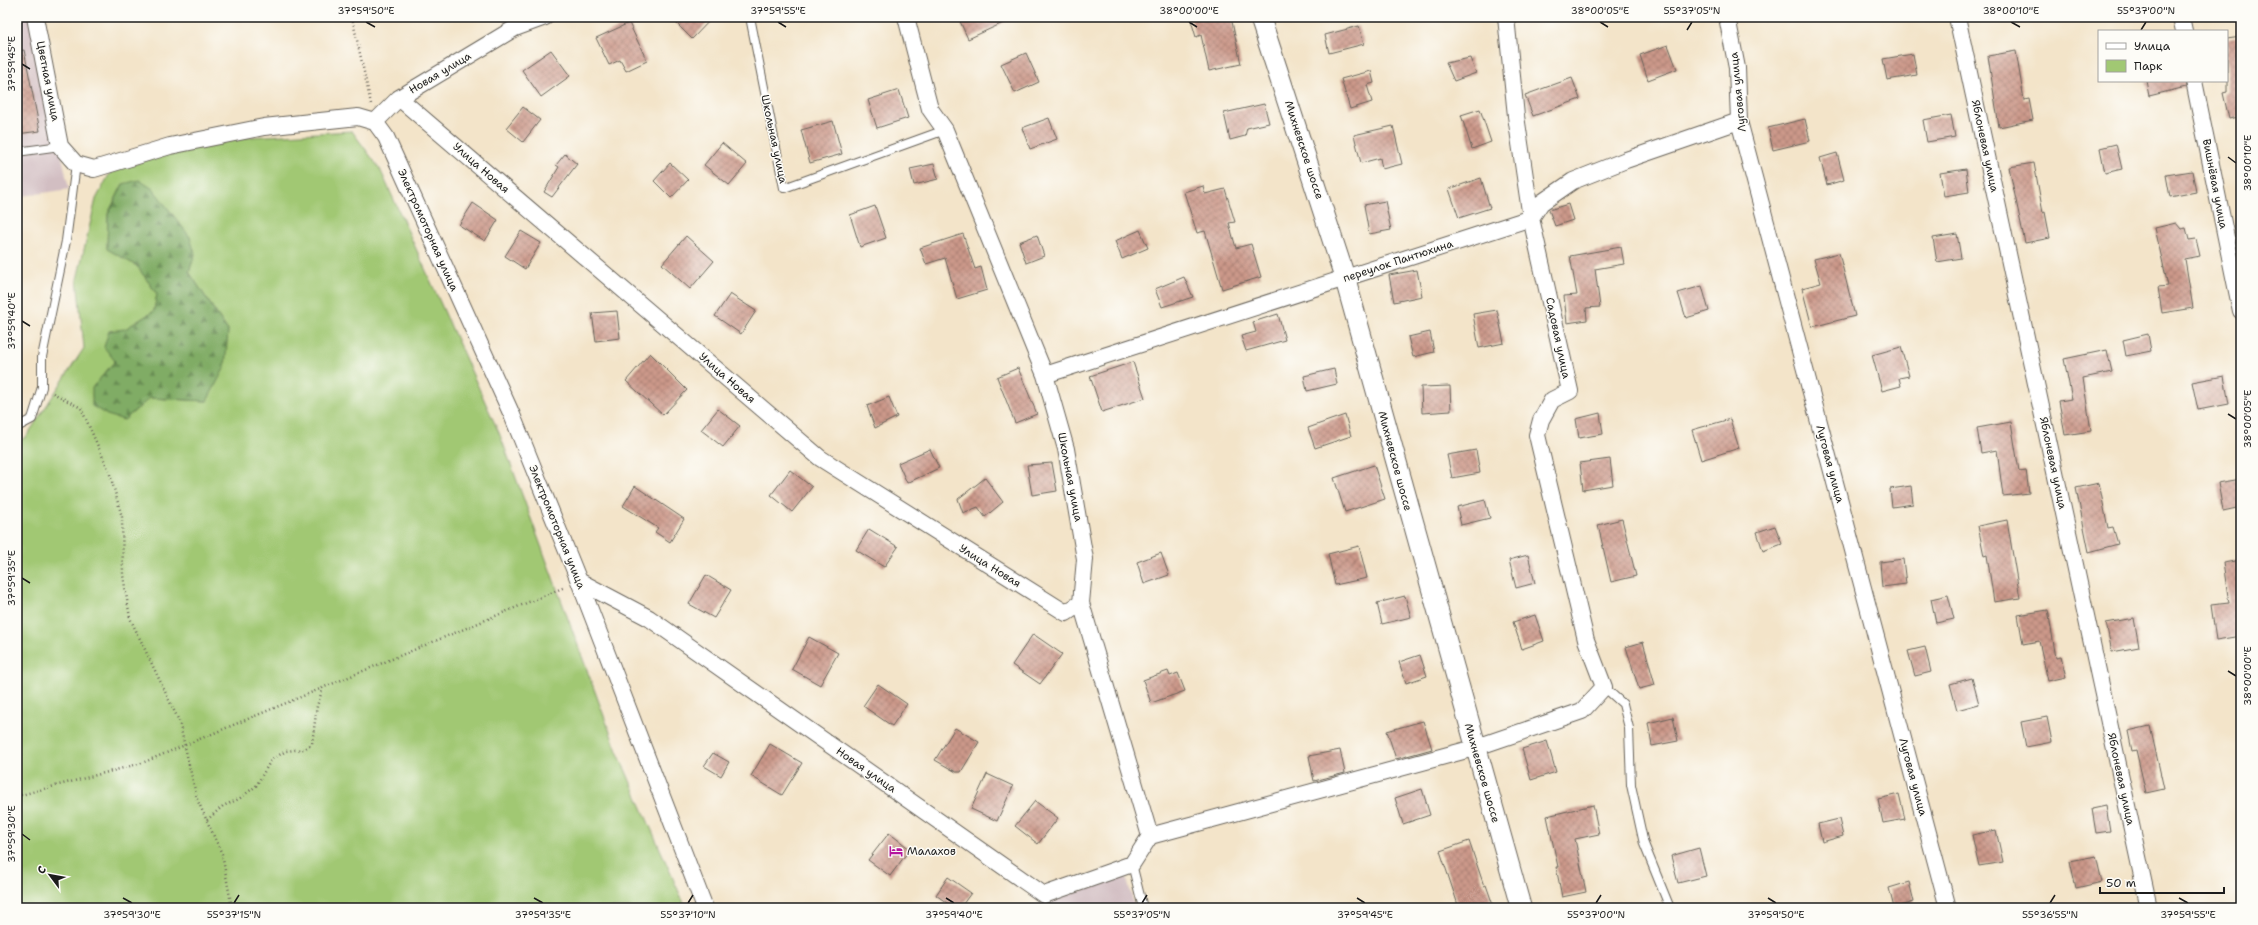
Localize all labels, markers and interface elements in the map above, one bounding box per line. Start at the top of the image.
text: 37°59'50"E [338,4,394,17]
text: 37°59'55"E [750,4,806,17]
text: 38°00'00"E [1159,4,1219,17]
text: 38°00'05"E [1571,4,1629,17]
text: 55°37'05"N [1664,4,1720,17]
text: 38°00'10"E [1983,4,2039,17]
text: 55°37'00"N [2117,4,2175,17]
legend [2098,30,2228,82]
text: 37°59'45"E [5,36,18,92]
text: Улица [2134,38,2171,54]
street label: Цветная улица [33,40,63,123]
street label: Новая улица [406,48,474,98]
street label: Луговая улица [1726,51,1750,133]
text: Парк [2134,58,2163,74]
street label: Школьная улица [757,93,791,185]
street label: Яблоневая улица [1968,98,2002,194]
street label: Михневское шоссе [1281,99,1327,201]
text: 38°00'10"E [2241,135,2254,191]
street label: Вишнёвая улица [2199,138,2231,230]
street label: Улица Новая [450,139,512,197]
street label: Электромоторная улица [394,166,462,294]
street label: переулок Пантюхина [1341,236,1455,286]
text: 37°59'40"E [5,292,18,350]
street label: Садовая улица [1542,296,1574,380]
street label: Улица Новая [696,349,758,407]
text: 38°00'05"E [2241,390,2254,448]
street label: Михневское шоссе [1374,409,1416,513]
street label: Яблоневая улица [2036,415,2070,511]
street label: Луговая улица [1812,423,1848,505]
street label: Школьная улица [1054,431,1086,523]
street label: Электромоторная улица [525,463,589,591]
street label: Улица Новая [956,541,1024,591]
text: 37°59'35"E [5,550,18,606]
text: 38°00'00"E [2241,646,2254,706]
street label: Михневское шоссе [1461,721,1503,825]
street label: Яблоневая улица [2104,731,2138,827]
street label: Луговая улица [1895,736,1931,818]
street label: Новая улица [833,744,899,796]
text: 37°59'30"E [5,805,18,863]
hotel icon: Малахов [888,843,904,859]
place label: Малахов [907,844,956,859]
north arrow [30,855,70,895]
text: С [34,863,50,877]
scale bar [2100,869,2224,895]
text: 50 m [2106,875,2136,891]
text: 37°59'30"E [103,908,161,921]
text: 55°37'15"N [207,908,261,921]
text: 37°59'35"E [515,908,571,921]
text: 55°37'10"N [660,908,716,921]
text: 37°59'40"E [925,908,983,921]
text: 55°37'05"N [1114,908,1170,921]
text: 37°59'45"E [1337,908,1393,921]
text: 55°37'00"N [1567,908,1625,921]
text: 37°59'50"E [1748,908,1804,921]
text: 55°36'55"N [2022,908,2078,921]
text: 37°59'55"E [2160,908,2216,921]

